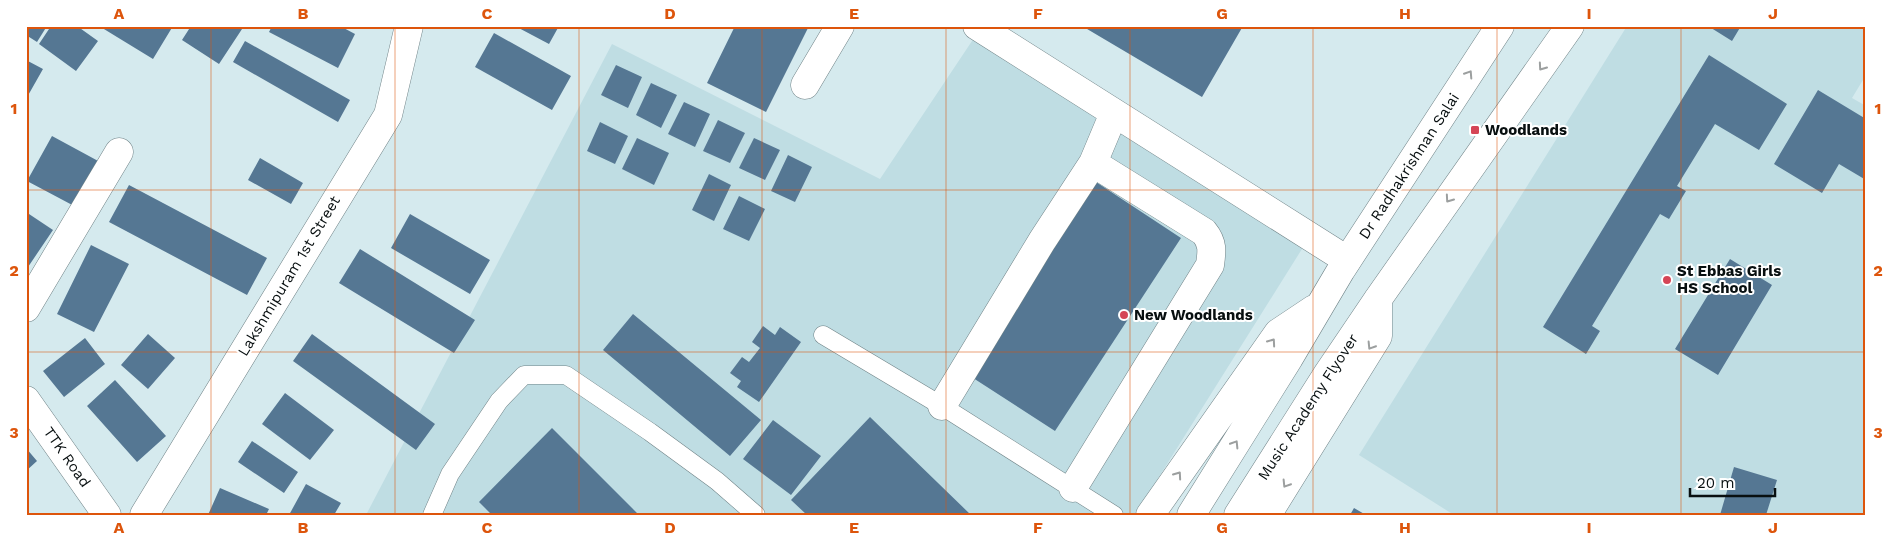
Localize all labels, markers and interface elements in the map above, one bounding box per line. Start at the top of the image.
text: A [114,4,125,23]
text: B [298,4,309,23]
text: C [482,4,493,23]
text: D [664,4,676,23]
text: E [849,4,859,23]
text: F [1033,4,1043,23]
text: G [1216,4,1228,23]
text: H [1399,4,1411,23]
text: I [1586,4,1592,23]
text: J [1768,4,1778,23]
one-way arrow [1539,61,1548,70]
one-way arrow [1463,70,1472,79]
street label: Dr Radhakrishnan Salai [1355,90,1463,242]
text: 1 [11,99,17,118]
text: 1 [1875,99,1881,118]
place label: Woodlands [1485,121,1567,139]
marker: Woodlands [1469,124,1481,136]
street label: Lakshmipuram 1st Street [234,192,344,359]
one-way arrow [1446,193,1454,202]
text: 2 [9,261,19,280]
text: 2 [1873,261,1883,280]
place label: St Ebbas Girls HS School [1677,262,1781,297]
marker: St Ebbas Girls HS School [1661,274,1673,286]
place label: New Woodlands [1134,306,1253,324]
marker: New Woodlands [1118,309,1130,321]
street label: Music Academy Flyover [1254,331,1362,483]
one-way arrow [1266,339,1274,348]
one-way arrow [1368,341,1378,350]
text: 3 [9,423,19,442]
street label: TTK Road [40,423,94,491]
text: 3 [1873,423,1883,442]
one-way arrow [1229,440,1239,449]
scale bar [1690,466,1774,498]
one-way arrow [1172,471,1181,481]
text: 20 m [1697,474,1735,492]
one-way arrow [1282,479,1292,488]
text: A [114,518,125,537]
text: B [298,518,309,537]
text: C [482,518,493,537]
text: D [664,518,676,537]
text: E [849,518,859,537]
text: F [1033,518,1043,537]
text: G [1216,518,1228,537]
text: H [1399,518,1411,537]
text: I [1586,518,1592,537]
text: J [1768,518,1778,537]

